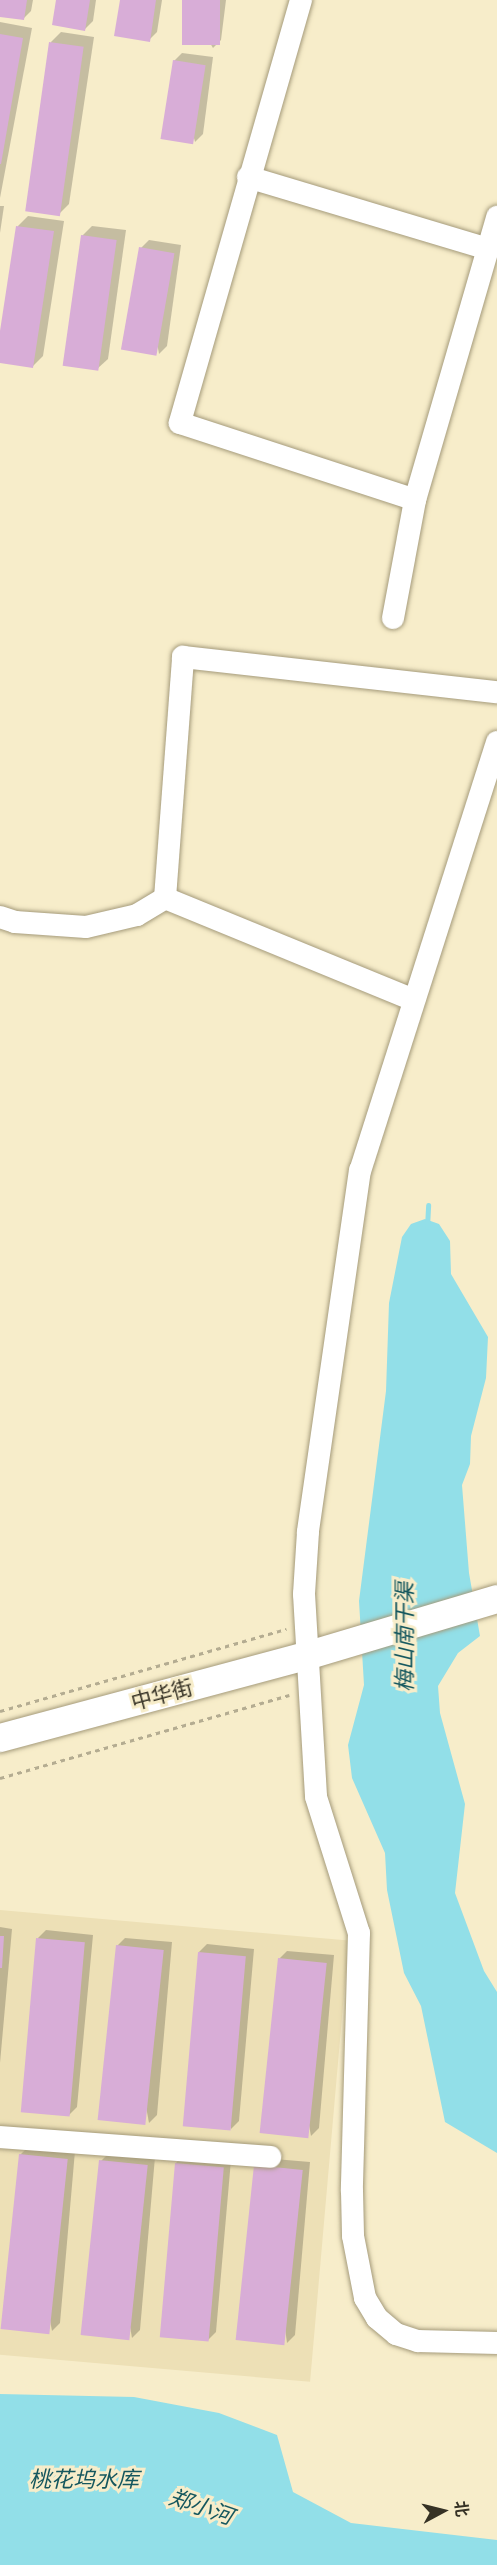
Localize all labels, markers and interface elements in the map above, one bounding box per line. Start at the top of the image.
water label: 梅山南干渠 [392,1582,418,1692]
street label: 中华街 [128,1675,196,1715]
water label: 桃花坞水库 [29,2467,139,2493]
north arrow [413,2481,473,2541]
water label: 郑小河 [166,2484,236,2530]
text: 北 [450,2500,473,2518]

